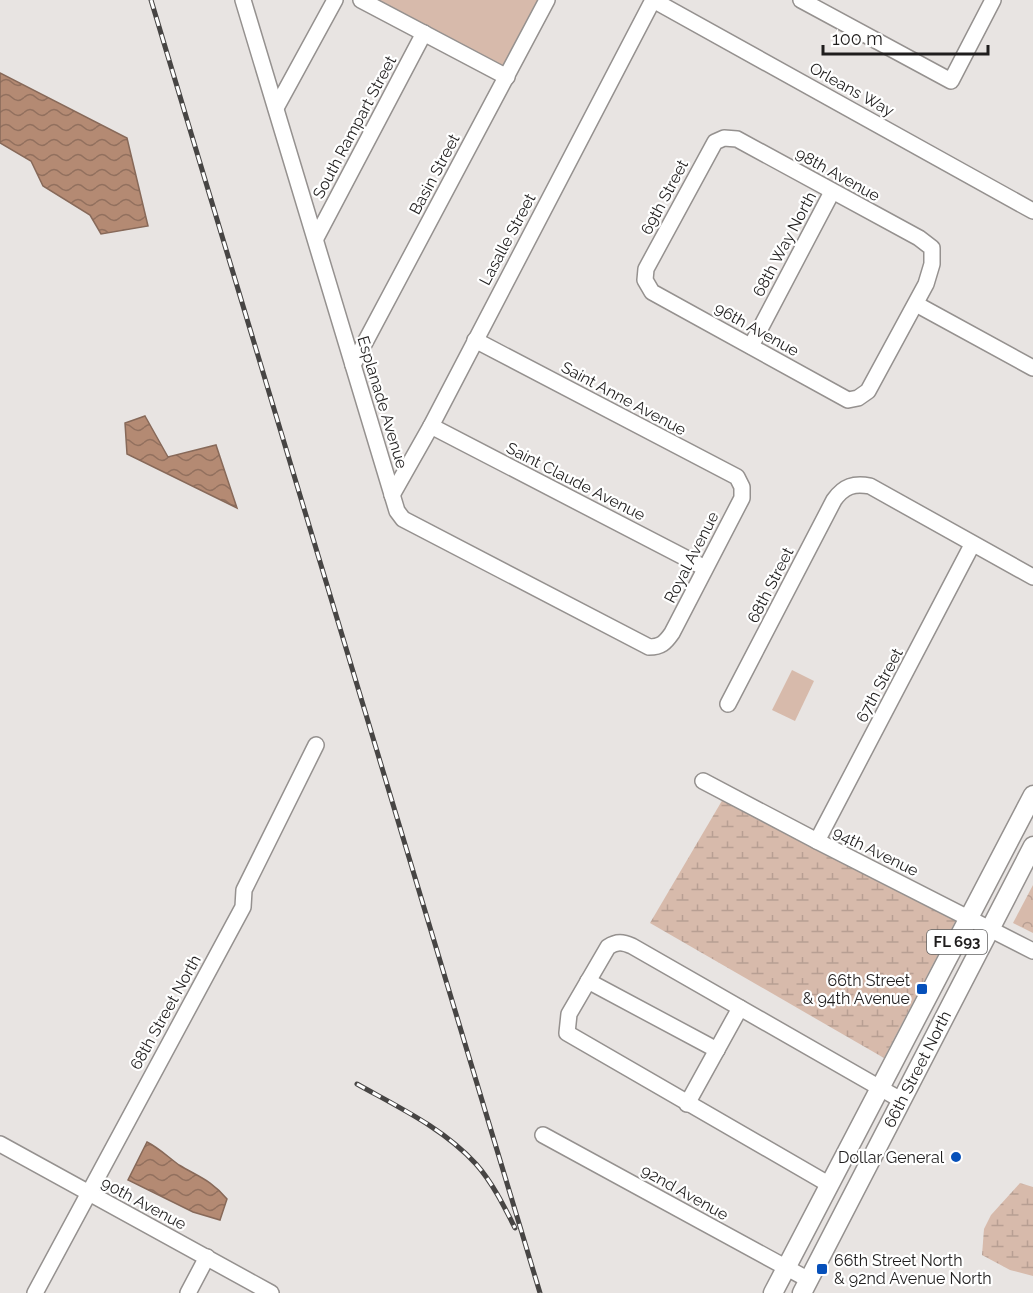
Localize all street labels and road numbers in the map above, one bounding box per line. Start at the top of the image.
street label: South Rampart Street [309,52,401,202]
street label: Orleans Way [806,58,898,121]
street label: Basin Street [405,130,464,218]
street label: 98th Avenue [792,144,883,205]
street label: 69th Street [637,156,692,238]
street label: 68th Way North [749,189,820,300]
street label: Lasalle Street [475,190,540,288]
street label: 96th Avenue [711,298,802,360]
street label: Esplanade Avenue [353,334,412,471]
street label: Saint Anne Avenue [558,357,689,439]
street label: Saint Claude Avenue [503,438,648,525]
street label: Royal Avenue [660,508,723,606]
street label: 68th Street [743,544,798,626]
street label: 67th Street [852,644,907,726]
street label: 94th Avenue [830,823,922,880]
road number: FL 693 [927,930,987,954]
street label: 68th Street North [126,951,205,1073]
street label: 66th Street North [880,1008,955,1131]
street label: 92nd Avenue [638,1161,732,1224]
street label: 90th Avenue [98,1173,190,1234]

